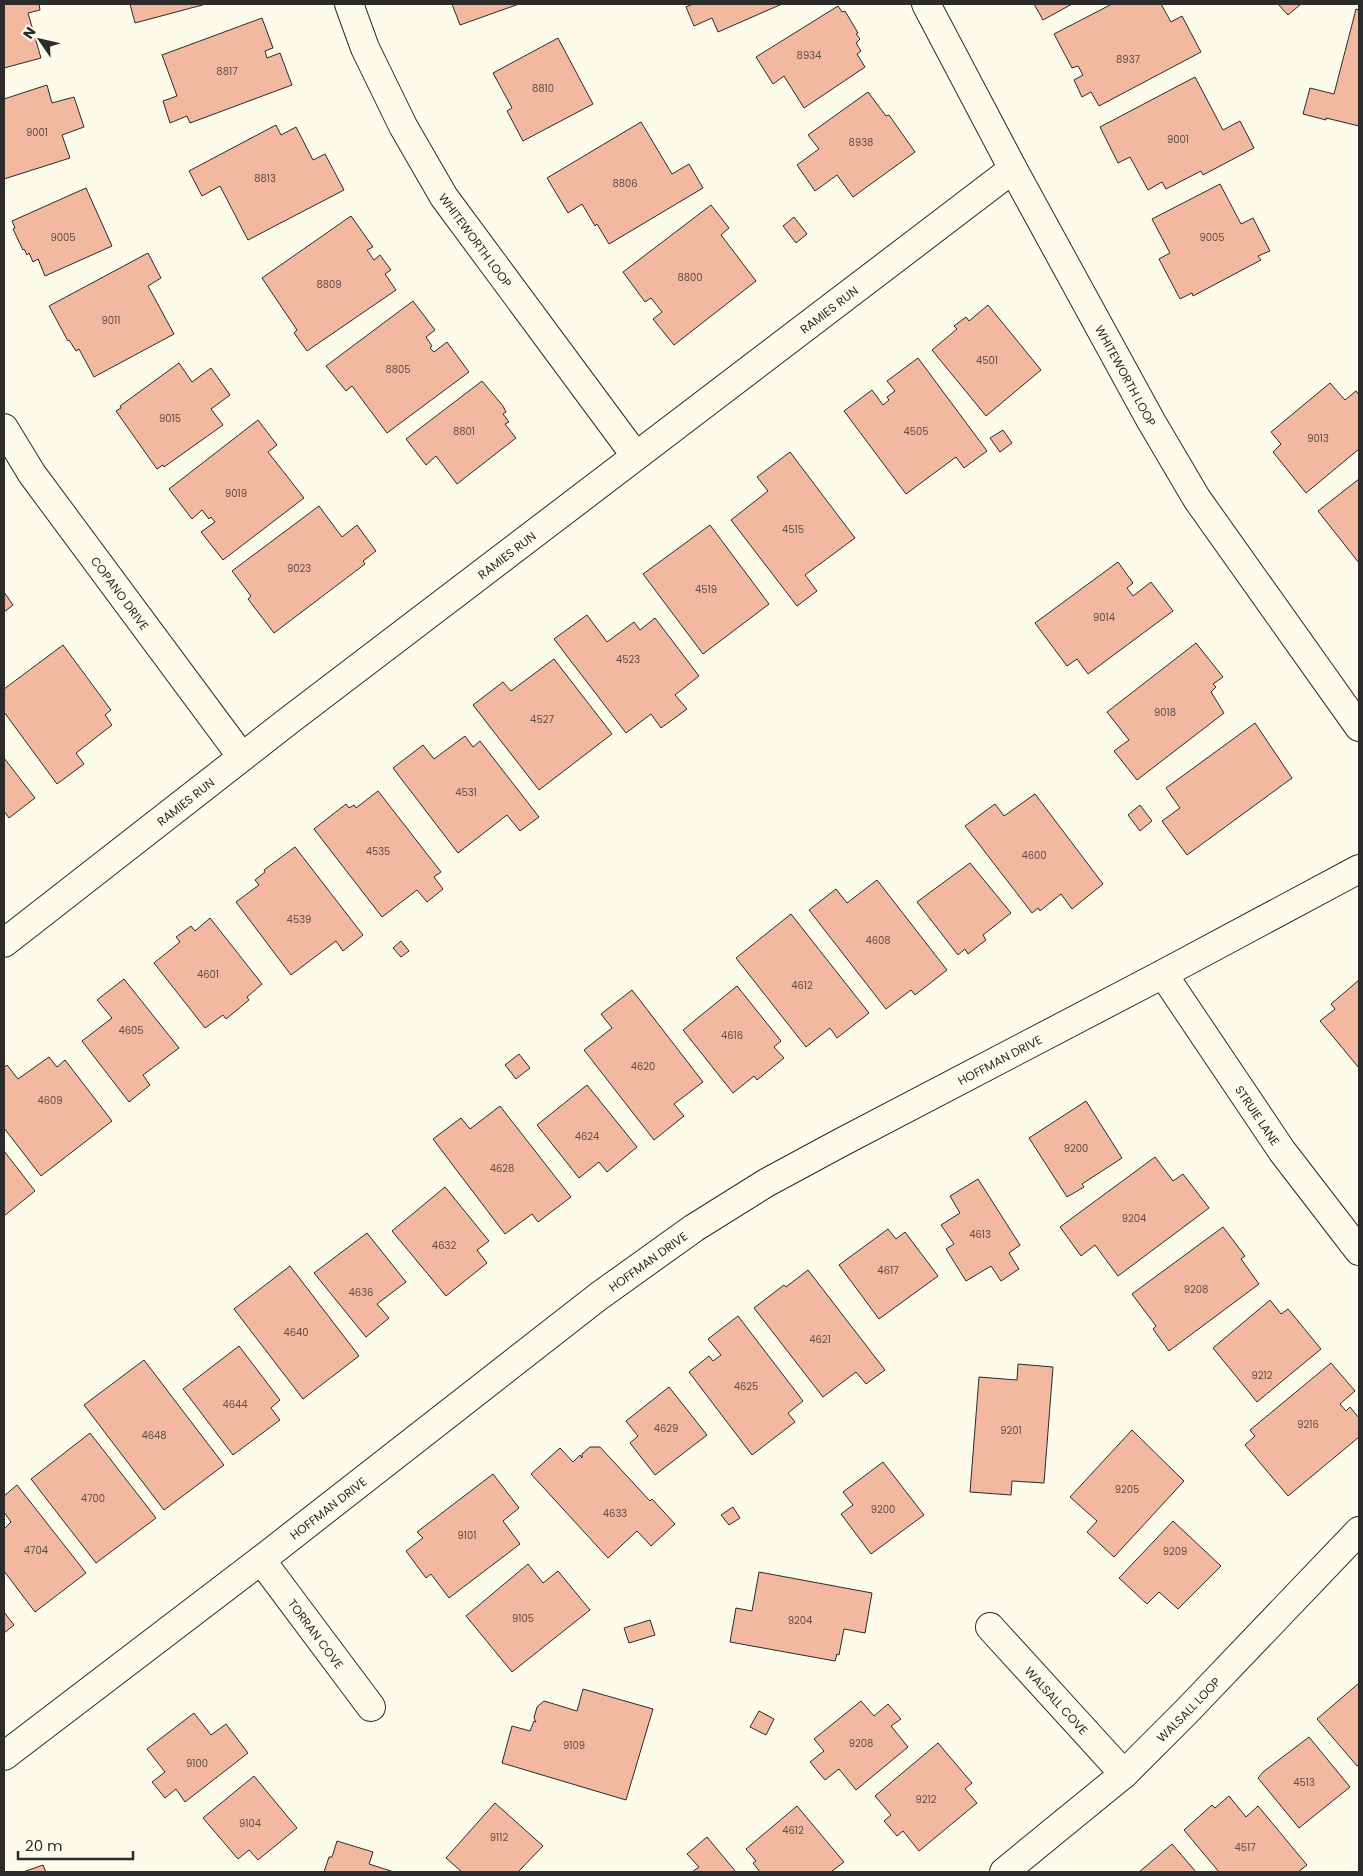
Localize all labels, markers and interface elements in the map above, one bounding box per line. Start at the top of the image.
north arrow [15,15,65,65]
text: N [18,23,40,43]
house number: 8934 [797,48,821,63]
house number: 8937 [1116,52,1141,67]
house number: 8817 [216,64,238,79]
house number: 8810 [532,81,554,96]
house number: 9001 [26,125,48,140]
house number: 9001 [1167,132,1189,147]
house number: 8938 [849,135,873,150]
house number: 8813 [254,171,276,186]
house number: 8806 [612,176,638,191]
street label: WHITEWORTH LOOP [435,189,516,291]
house number: 9005 [50,230,76,245]
house number: 9005 [1199,230,1225,245]
house number: 8800 [677,270,703,285]
house number: 8809 [316,277,342,292]
street label: RAMIES RUN [796,282,861,337]
house number: 9011 [102,313,120,328]
street label: WHITEWORTH LOOP [1091,322,1161,429]
house number: 4501 [976,353,998,368]
house number: 8805 [385,362,411,377]
house number: 9015 [159,411,181,426]
house number: 8801 [453,424,475,439]
house number: 4505 [903,424,929,439]
house number: 9013 [1307,431,1329,446]
house number: 9019 [225,486,247,501]
house number: 4515 [782,522,804,537]
street label: RAMIES RUN [474,527,539,582]
street label: COPANO DRIVE [87,553,153,633]
house number: 9023 [287,561,311,576]
house number: 4519 [695,582,717,597]
house number: 9014 [1093,610,1115,625]
house number: 4523 [616,652,640,667]
house number: 9018 [1154,705,1176,720]
house number: 4527 [530,712,554,727]
street label: RAMIES RUN [153,774,218,829]
house number: 4531 [455,785,477,800]
house number: 4535 [366,844,390,859]
house number: 4600 [1021,848,1047,863]
house number: 4539 [287,912,311,927]
house number: 4608 [865,933,891,948]
house number: 4601 [197,967,219,982]
house number: 4612 [791,978,813,993]
house number: 4605 [118,1023,144,1038]
house number: 4616 [721,1028,743,1043]
street label: HOFFMAN DRIVE [954,1030,1045,1089]
house number: 4620 [631,1059,655,1074]
street label: STRUIE LANE [1232,1082,1284,1149]
house number: 4609 [37,1093,63,1108]
house number: 4624 [575,1129,599,1144]
house number: 9200 [1064,1141,1088,1156]
house number: 4628 [490,1161,514,1176]
house number: 9204 [1122,1211,1146,1226]
street label: HOFFMAN DRIVE [605,1227,690,1295]
house number: 4613 [969,1227,991,1242]
house number: 4632 [432,1238,456,1253]
house number: 4617 [877,1263,899,1278]
house number: 9208 [1184,1282,1208,1297]
house number: 4636 [349,1285,373,1300]
house number: 4640 [283,1325,309,1340]
house number: 4621 [809,1332,831,1347]
house number: 9212 [1252,1368,1273,1383]
house number: 4625 [734,1379,758,1394]
house number: 4644 [222,1397,248,1412]
house number: 9216 [1297,1417,1319,1432]
house number: 4629 [654,1421,678,1436]
house number: 9201 [1000,1423,1022,1438]
house number: 4648 [141,1428,167,1443]
street label: HOFFMAN DRIVE [286,1472,370,1543]
house number: 9205 [1115,1482,1139,1497]
house number: 4700 [81,1491,105,1506]
house number: 9200 [871,1502,895,1517]
house number: 4633 [603,1506,627,1521]
house number: 9101 [458,1528,476,1543]
house number: 4704 [24,1543,48,1558]
house number: 9209 [1163,1544,1187,1559]
street label: TORRAN COVE [284,1595,348,1672]
house number: 9105 [512,1611,534,1626]
house number: 9204 [788,1613,812,1628]
street label: WALSALL COVE [1021,1662,1092,1738]
street label: WALSALL LOOP [1152,1673,1224,1746]
house number: 9208 [849,1736,873,1751]
house number: 9109 [563,1738,585,1753]
house number: 9100 [186,1756,208,1771]
house number: 4513 [1293,1775,1315,1790]
house number: 9212 [916,1792,937,1807]
house number: 9104 [239,1816,261,1831]
house number: 4612 [782,1823,804,1838]
scale bar [18,1828,132,1860]
house number: 9112 [490,1830,508,1845]
text: 20 m [25,1835,63,1856]
house number: 4517 [1234,1840,1256,1855]

